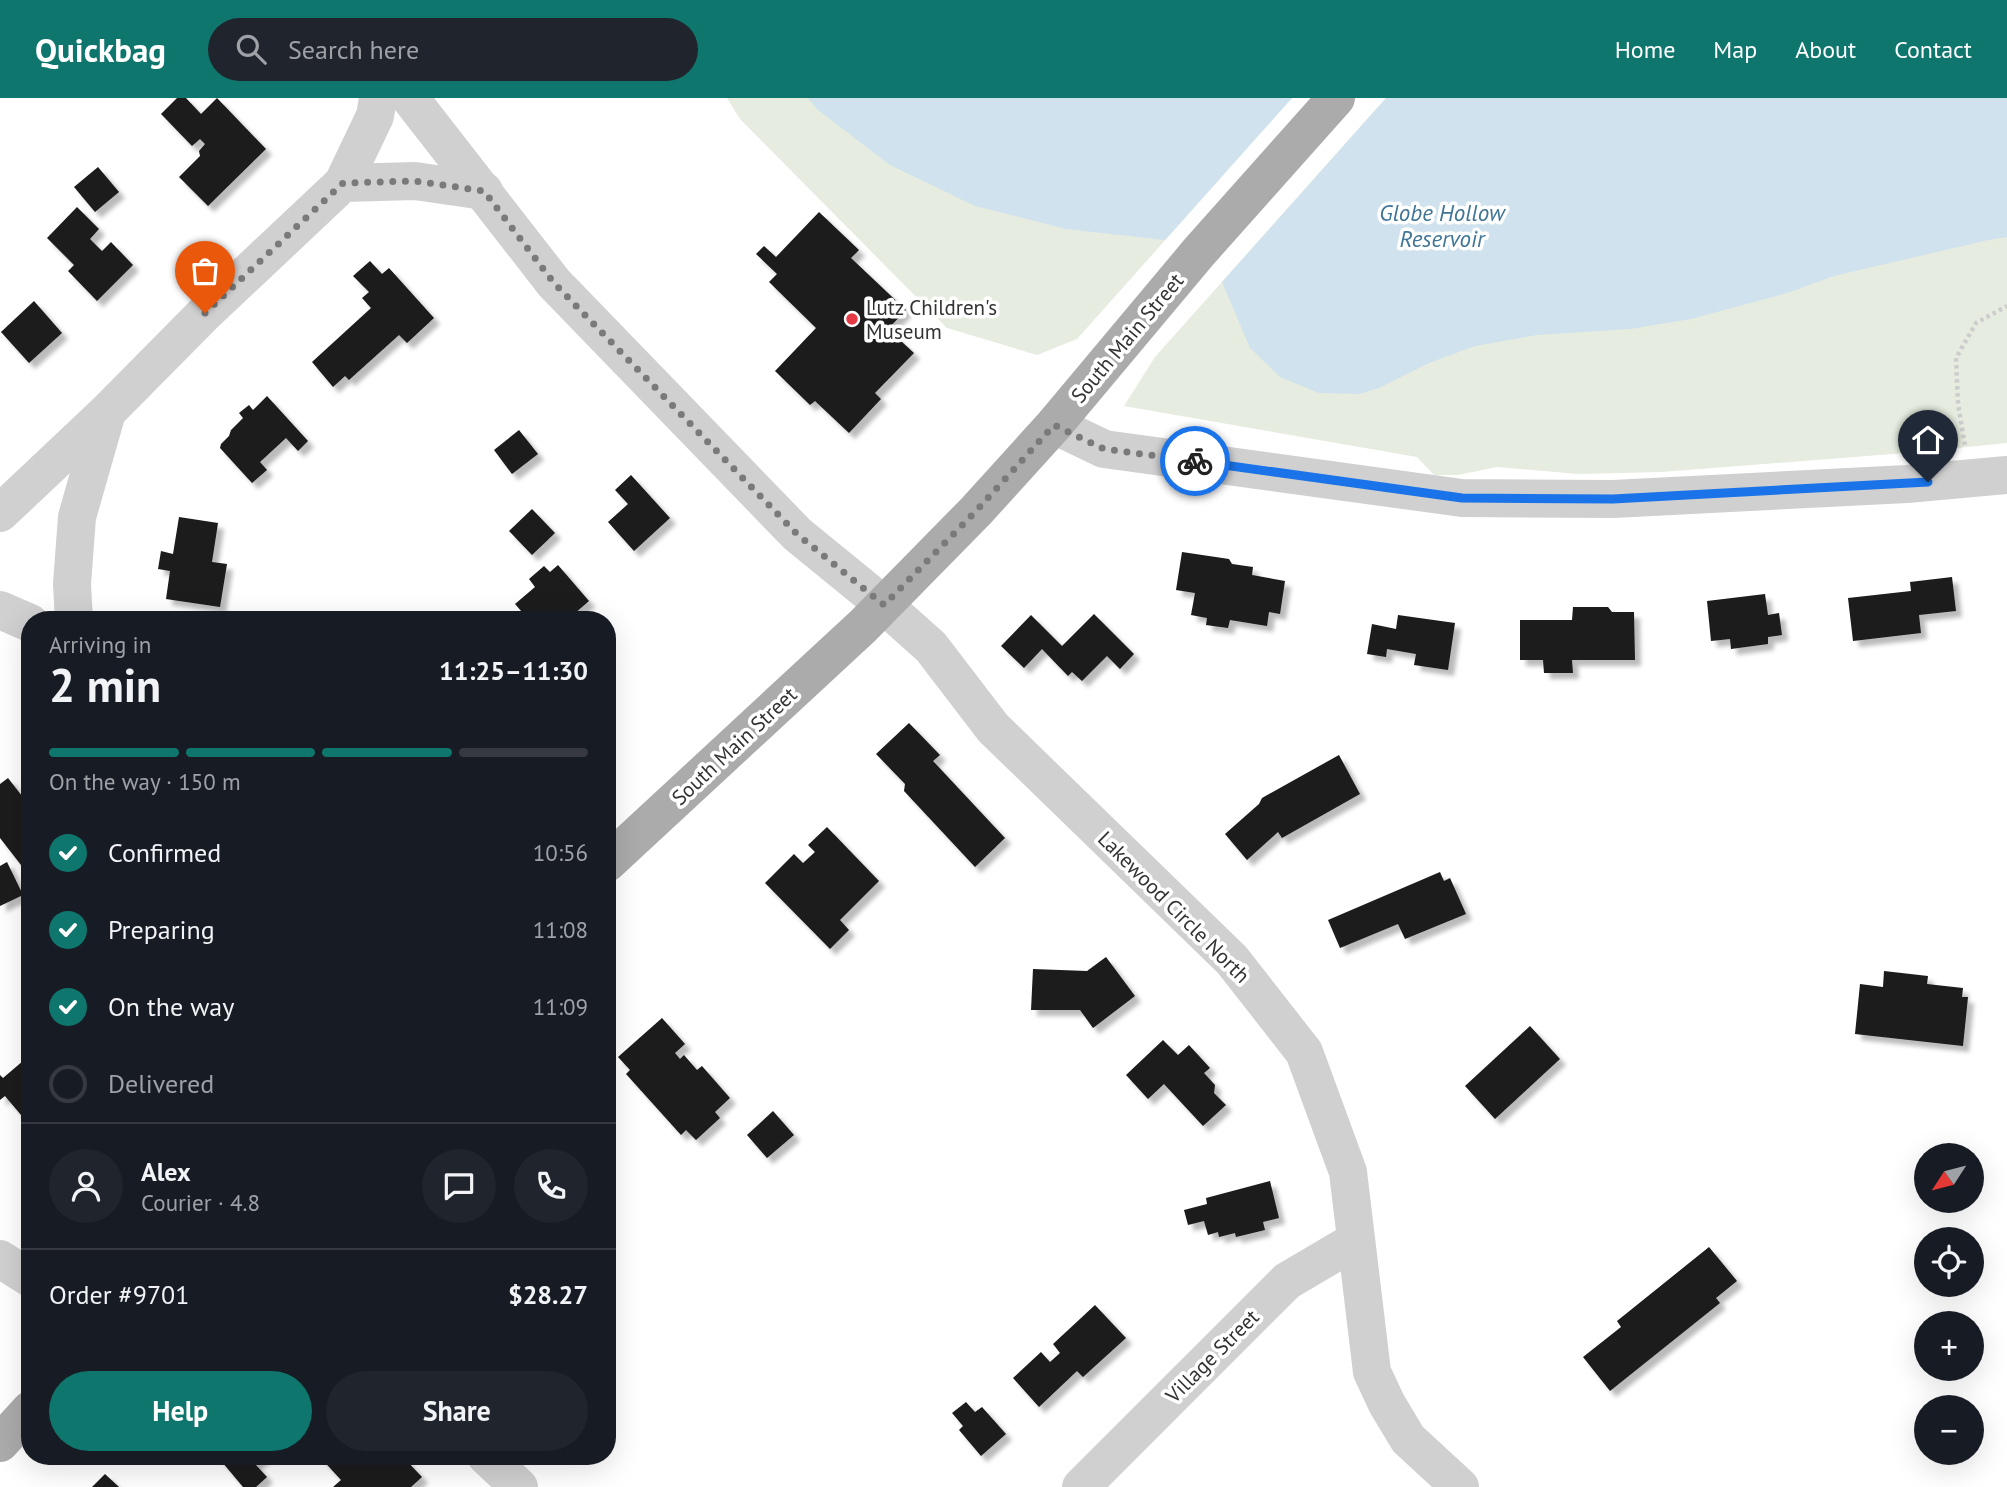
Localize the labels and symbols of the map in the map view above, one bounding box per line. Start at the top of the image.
water label: Globe Hollow Reservoir [1379,198,1507,253]
pin [175,241,235,313]
street label: South Main Street [1065,268,1189,408]
place label: Lutz Children's Museum [866,294,997,345]
marker: Lutz Children's Museum [844,311,860,327]
pin [1898,410,1958,482]
courier [1160,426,1230,496]
street label: South Main Street [666,681,802,811]
street label: Lakewood Circle North [1092,825,1256,989]
north arrow [1914,1143,1984,1213]
street label: Village Street [1159,1304,1264,1409]

